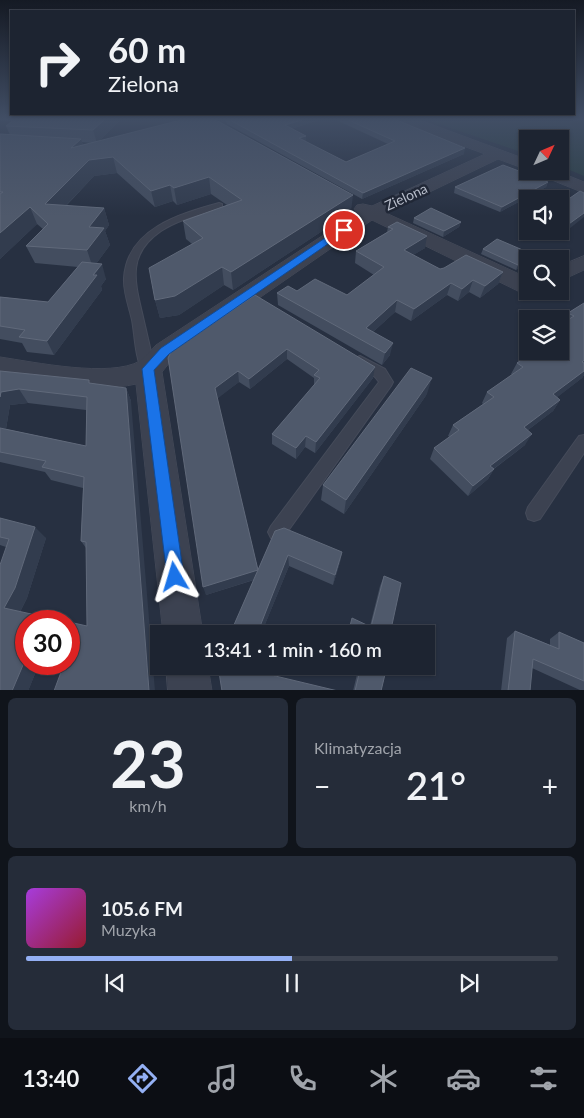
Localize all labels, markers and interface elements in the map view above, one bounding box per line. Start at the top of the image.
text: 60 m [108,28,186,70]
icon: right [25,30,90,95]
text: Zielona [108,70,179,97]
north arrow [519,130,569,180]
map controls [519,130,569,360]
street label: Zielona [382,179,430,214]
button: sound [519,190,569,240]
pin [323,209,365,251]
icon: arrive [330,216,358,244]
button: search [519,250,569,300]
button: layers [519,310,569,360]
position arrow [148,550,200,602]
speed limit sign: 30 [15,610,80,675]
text: 13:41 · 1 min · 160 m [203,638,382,661]
text: 23 [110,724,186,802]
text: Klimatyzacja [314,738,402,757]
text: 21° [406,762,466,808]
text: − [314,769,330,803]
text: + [542,769,558,803]
text: km/h [129,796,167,815]
text: 105.6 FM [101,897,183,920]
text: Muzyka [101,920,156,939]
icon: previous [101,969,129,997]
icon: pause [278,969,306,997]
icon: next [455,969,483,997]
icon: directions [125,1061,160,1096]
icon: music [205,1061,240,1096]
icon: phone [285,1061,320,1096]
icon: climate [366,1061,401,1096]
icon: car [446,1061,481,1096]
icon: filters [526,1061,561,1096]
text: 13:40 [23,1065,79,1092]

